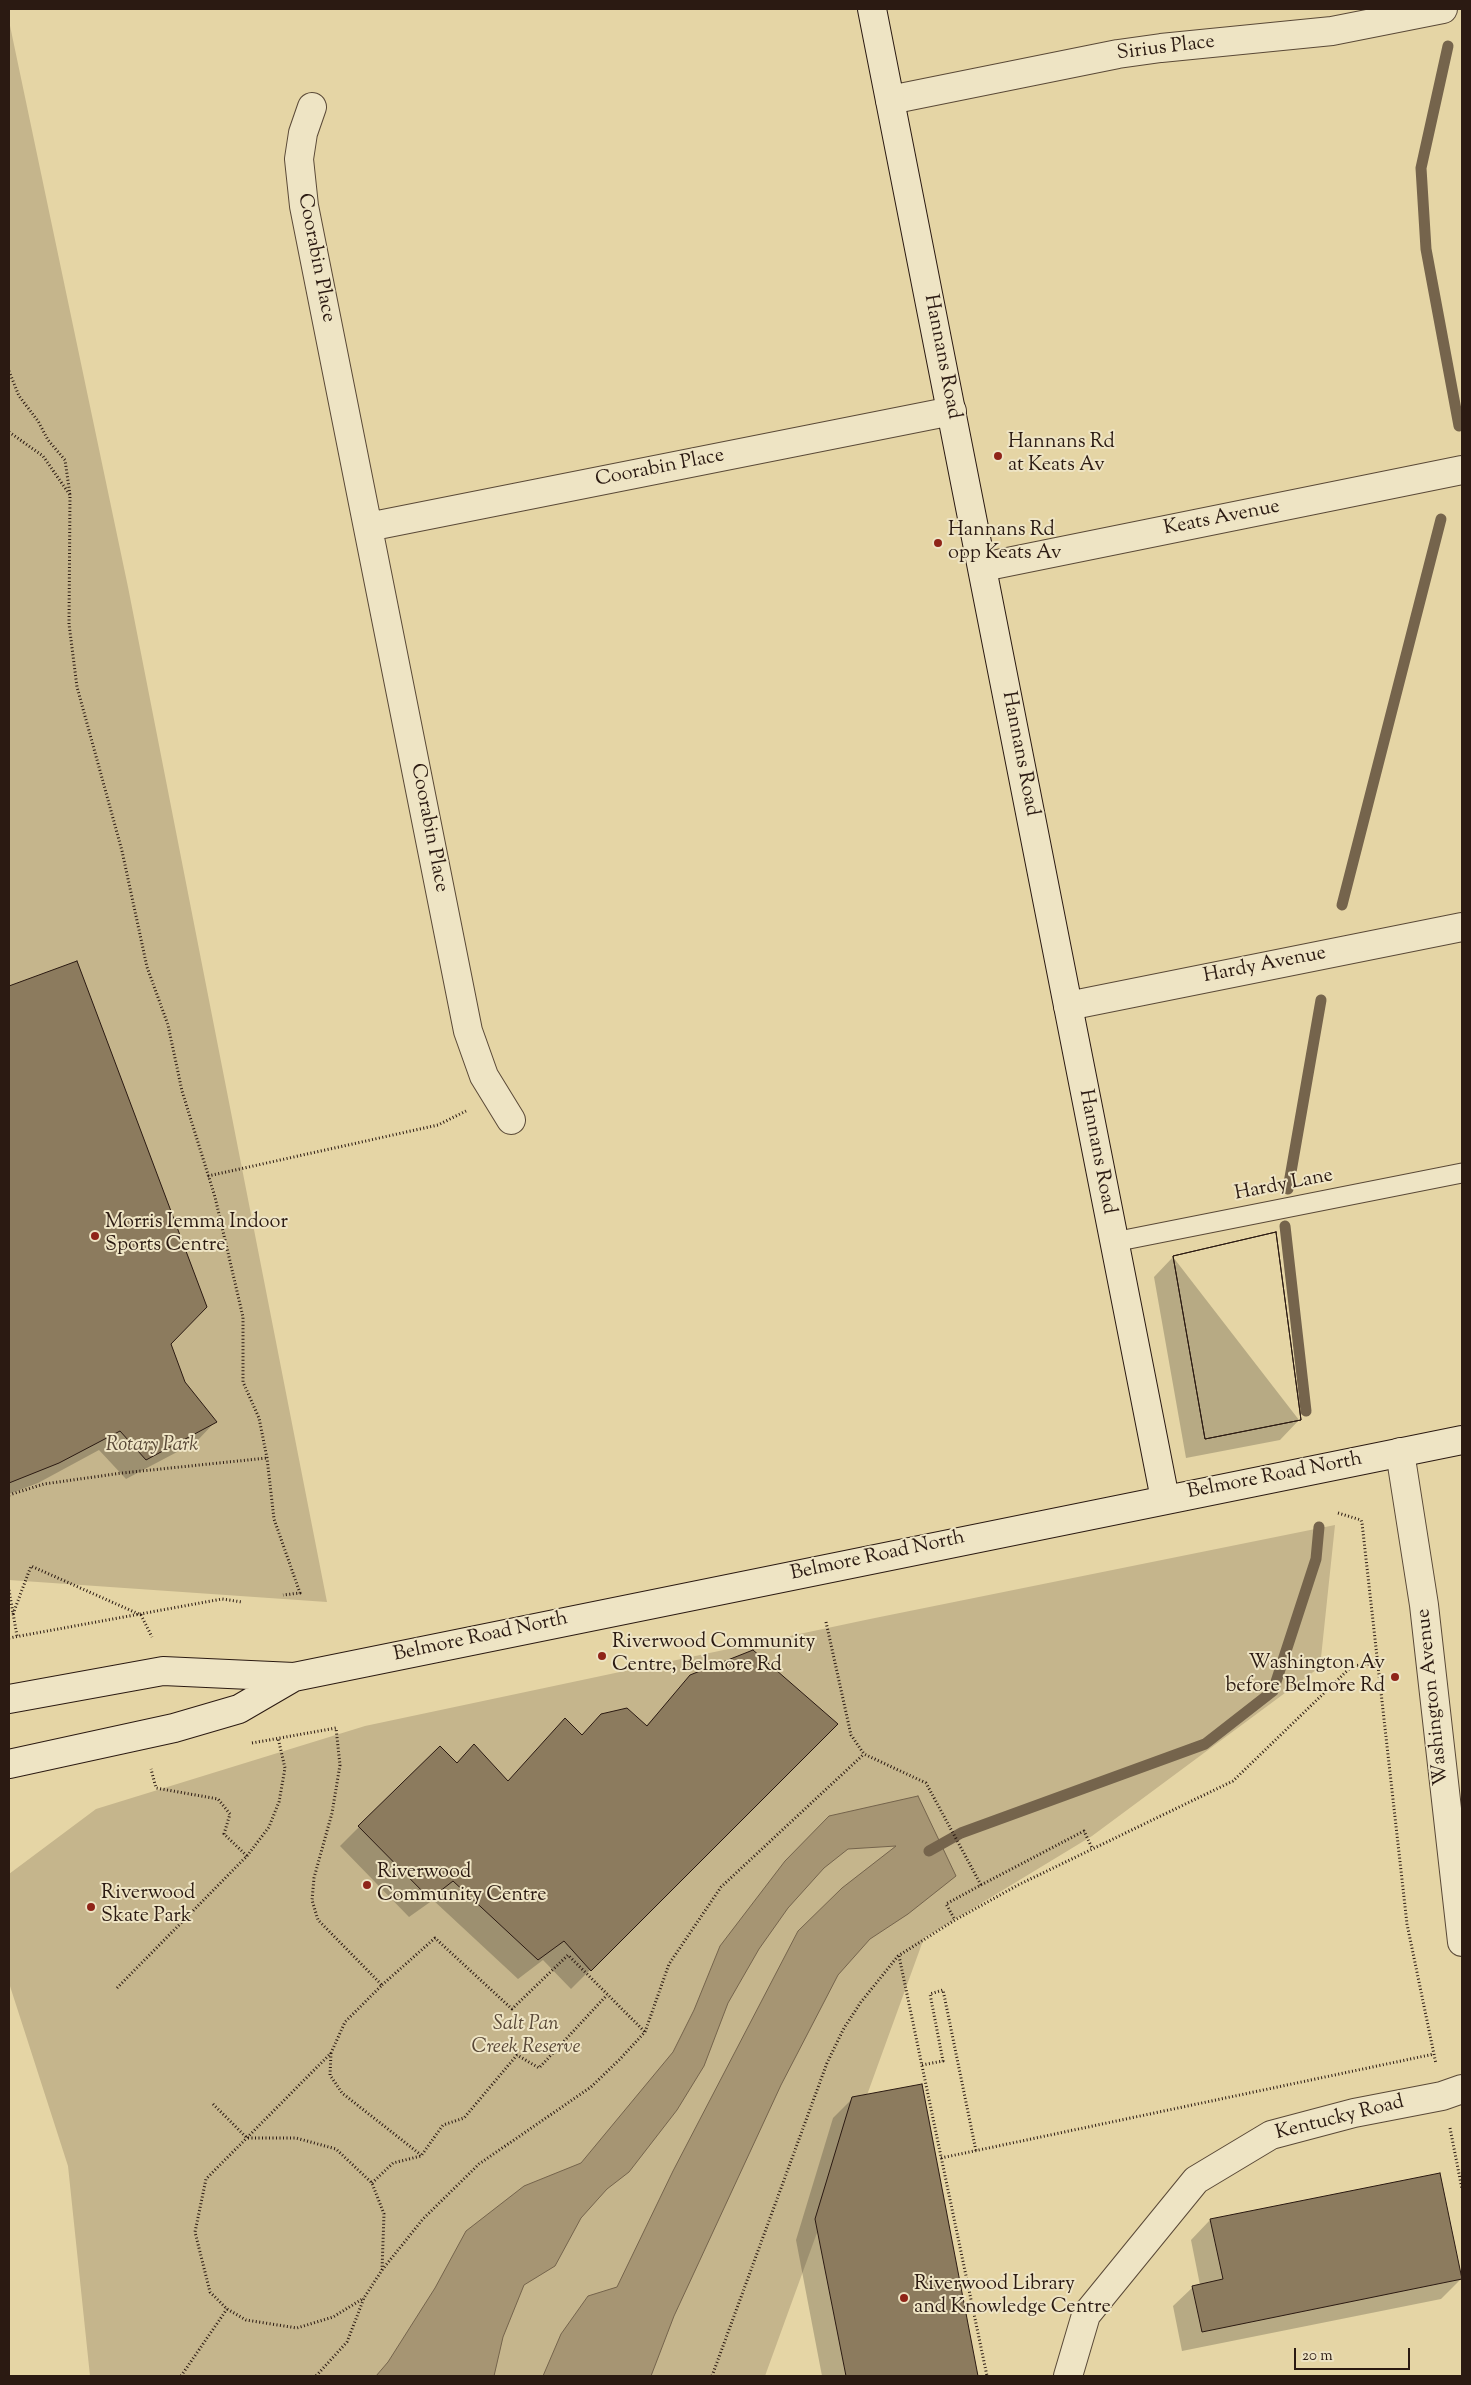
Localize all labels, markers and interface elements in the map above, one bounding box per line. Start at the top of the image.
street label: Sirius Place [1116,31,1216,67]
street label: Coorabin Place [291,192,339,324]
street label: Hannans Road [917,292,965,422]
place label: Hannans Rd at Keats Av [1008,432,1115,479]
street label: Coorabin Place [594,445,726,493]
marker: Hannans Rd at Keats Av [992,450,1004,462]
street label: Keats Avenue [1162,496,1282,542]
place label: Hannans Rd opp Keats Av [948,520,1062,567]
marker: Hannans Rd opp Keats Av [932,537,944,549]
street label: Hannans Road [995,689,1043,819]
street label: Coorabin Place [404,762,452,894]
street label: Hardy Avenue [1202,942,1328,990]
street label: Hannans Road [1072,1087,1120,1217]
street label: Hardy Lane [1233,1165,1335,1207]
place label: Morris Iemma Indoor Sports Centre [105,1212,288,1259]
marker: Morris Iemma Indoor Sports Centre [89,1230,101,1242]
park label: Rotary Park [106,1435,198,1459]
street label: Belmore Road North [1186,1448,1364,1506]
street label: Belmore Road North [789,1527,967,1587]
street label: Washington Avenue [1413,1607,1455,1787]
street label: Belmore Road North [392,1608,570,1668]
place label: Riverwood Community Centre, Belmore Rd [612,1632,816,1679]
marker: Riverwood Community Centre, Belmore Rd [596,1650,608,1662]
place label: Washington Av before Belmore Rd [1225,1653,1385,1700]
marker: Washington Av before Belmore Rd [1389,1671,1401,1683]
place label: Riverwood Community Centre [377,1862,547,1909]
marker: Riverwood Community Centre [361,1879,373,1891]
place label: Riverwood Skate Park [101,1883,195,1930]
marker: Riverwood Skate Park [85,1901,97,1913]
park label: Salt Pan Creek Reserve [472,2014,580,2061]
street label: Kentucky Road [1273,2091,1407,2147]
place label: Riverwood Library and Knowledge Centre [914,2274,1111,2321]
marker: Riverwood Library and Knowledge Centre [898,2292,910,2304]
scale bar [1296,2338,1412,2370]
text: 20 m [1302,2346,1333,2367]

